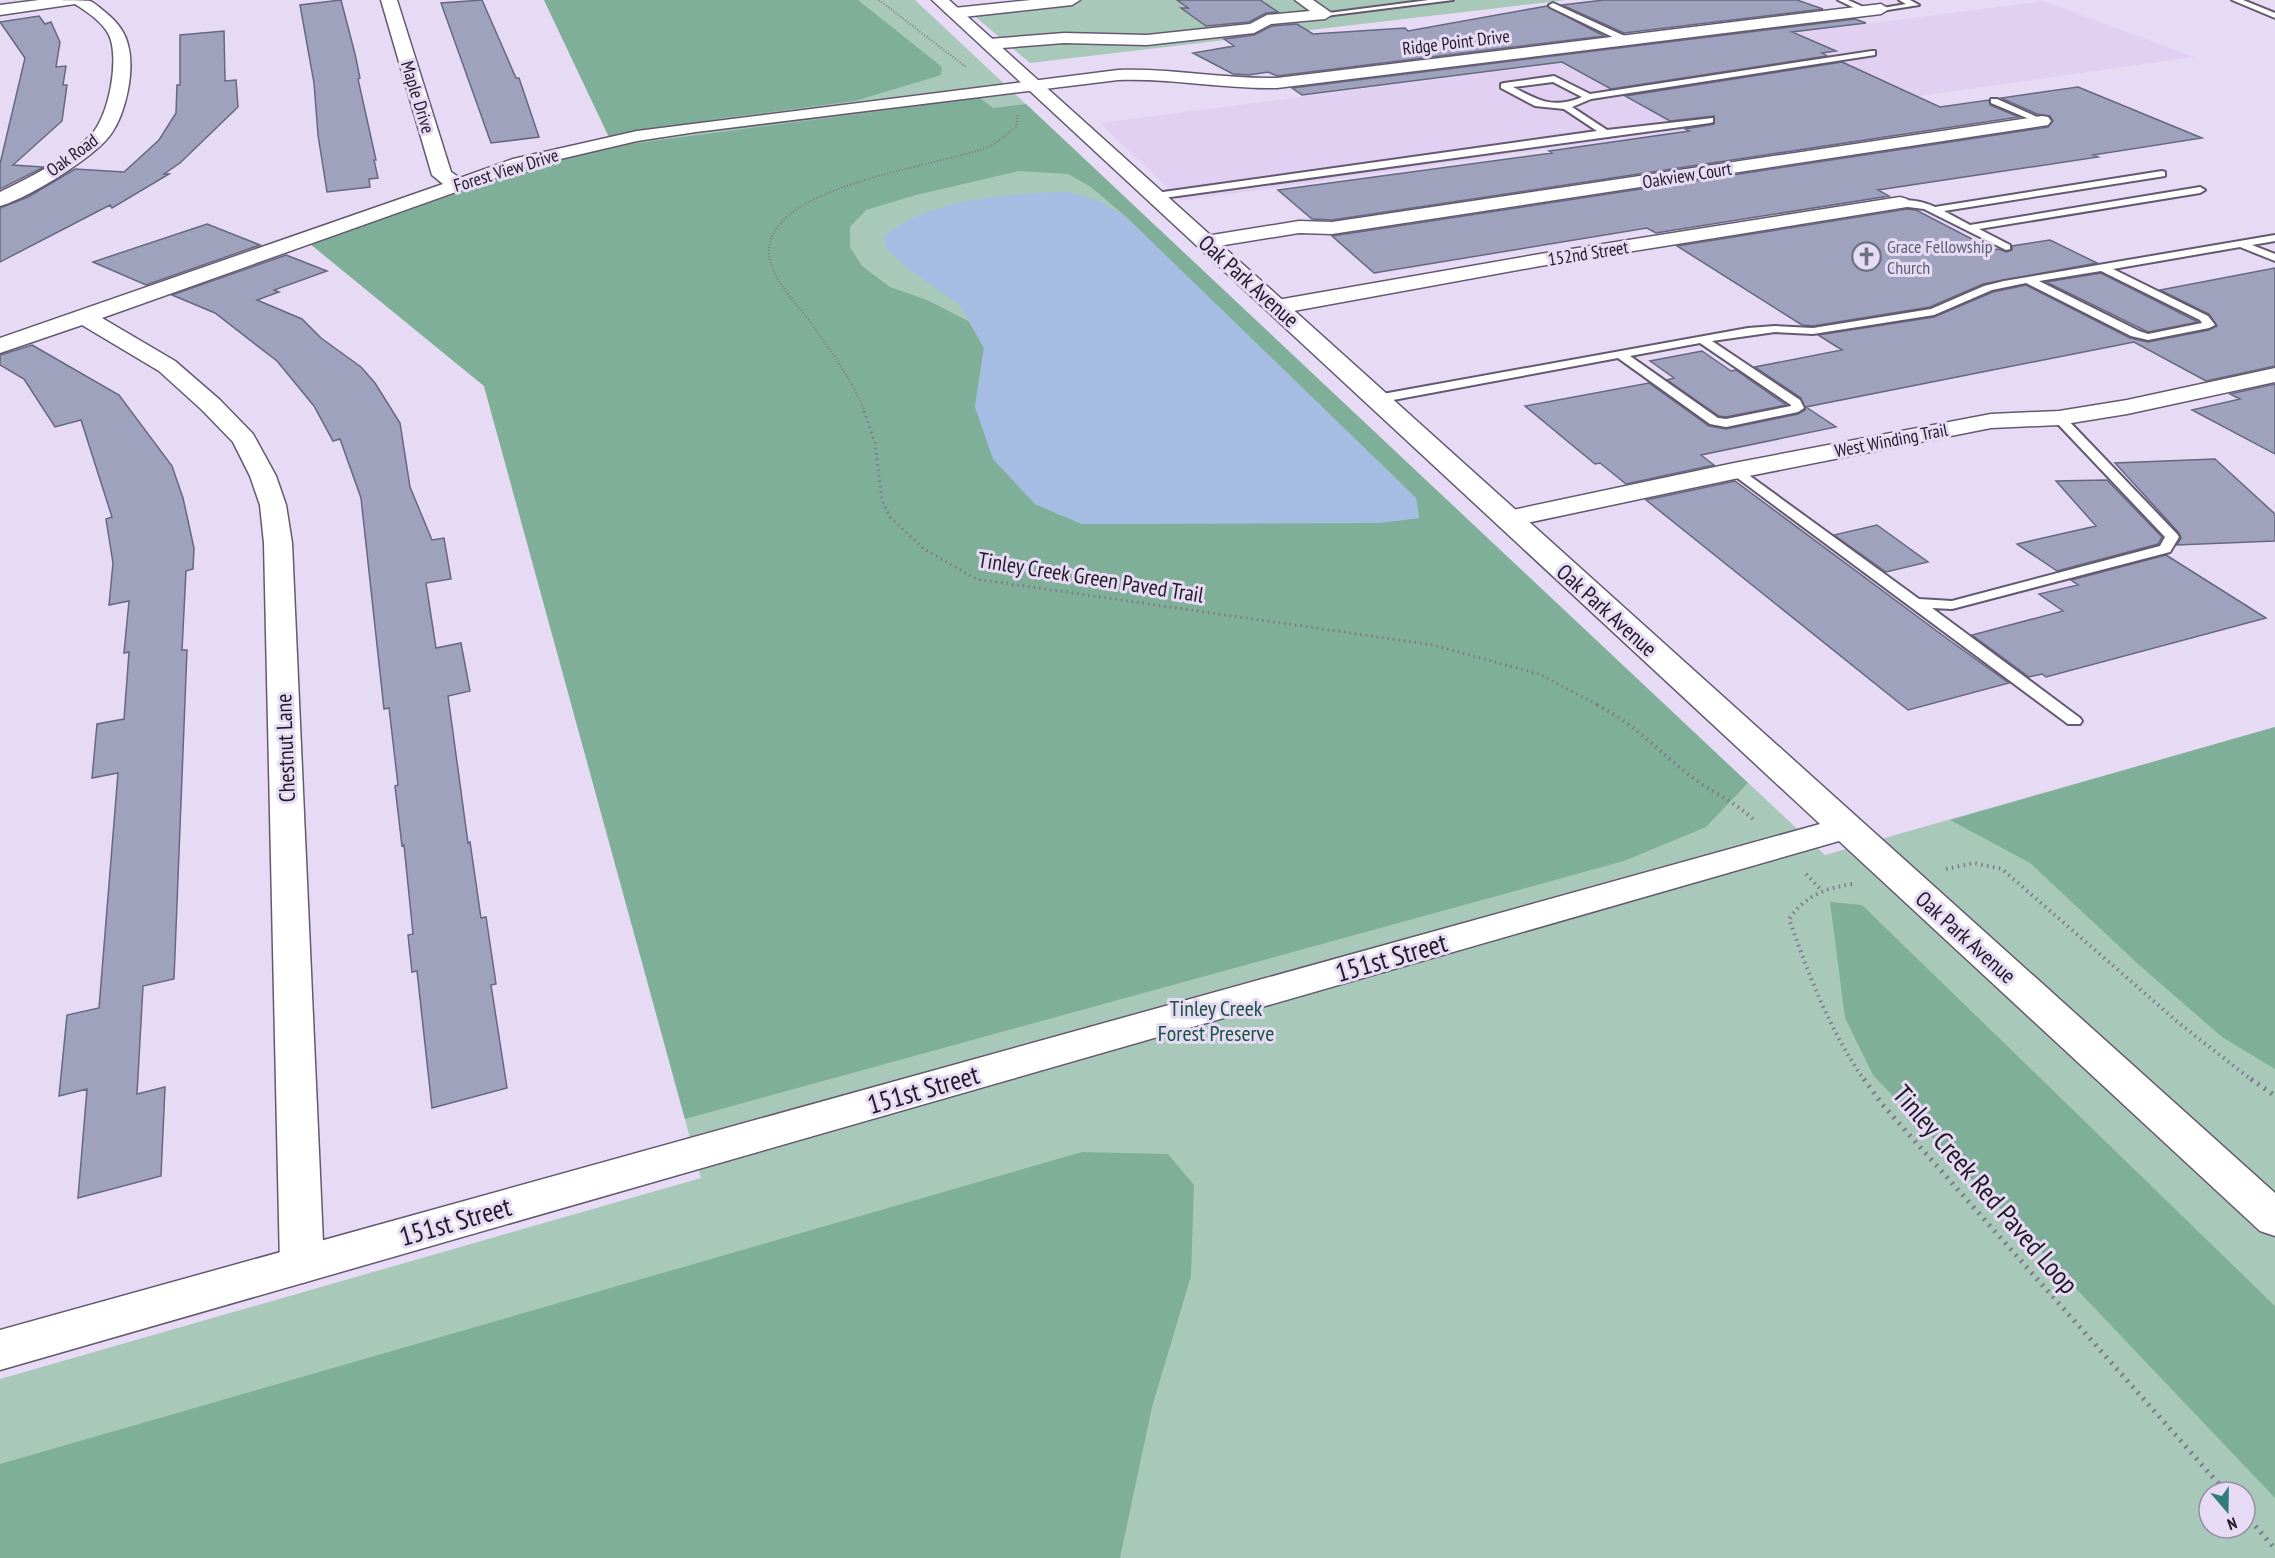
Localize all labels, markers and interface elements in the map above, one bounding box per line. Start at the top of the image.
street label: Ridge Point Drive [1401,24,1511,60]
street label: Maple Drive [396,58,440,136]
street label: Oak Road [42,129,102,181]
street label: Forest View Drive [451,143,561,197]
street label: Oakview Court [1641,157,1733,193]
street label: Oak Park Avenue [1193,229,1305,333]
street label: 152nd Street [1546,235,1630,271]
place label: Grace Fellowship Church [1887,235,1993,279]
church icon: Grace Fellowship Church [1850,240,1882,272]
street label: West Winding Trail [1832,418,1950,462]
street label: Tinley Creek Green Paved Trail [976,545,1207,609]
street label: Oak Park Avenue [1551,558,1663,662]
street label: Chestnut Lane [269,693,301,803]
street label: Oak Park Avenue [1910,885,2022,989]
street label: 151st Street [1331,925,1451,989]
park label: Tinley Creek Forest Preserve [1158,994,1274,1047]
street label: 151st Street [863,1057,983,1121]
street label: Tinley Creek Red Paved Loop [1886,1078,2086,1300]
street label: 151st Street [395,1189,515,1253]
north arrow [2197,1480,2257,1540]
text: N [2225,1513,2240,1535]

